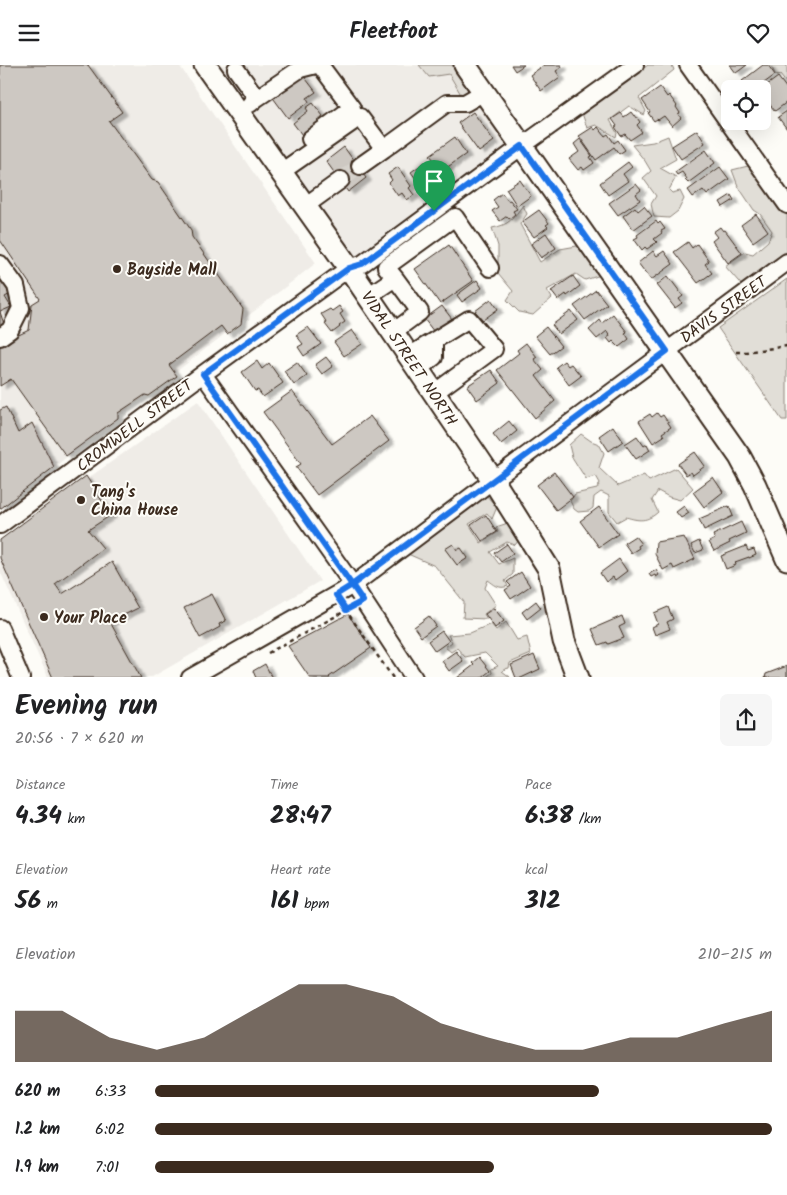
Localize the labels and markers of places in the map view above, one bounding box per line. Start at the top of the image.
pin [413,160,455,211]
place label: Bayside Mall [127,258,217,283]
marker: Bayside Mall [111,263,123,275]
place label: Tang's China House [91,480,178,523]
marker: Tang's China House [75,494,87,506]
place label: Your Place [54,606,127,631]
marker: Your Place [38,611,50,623]

